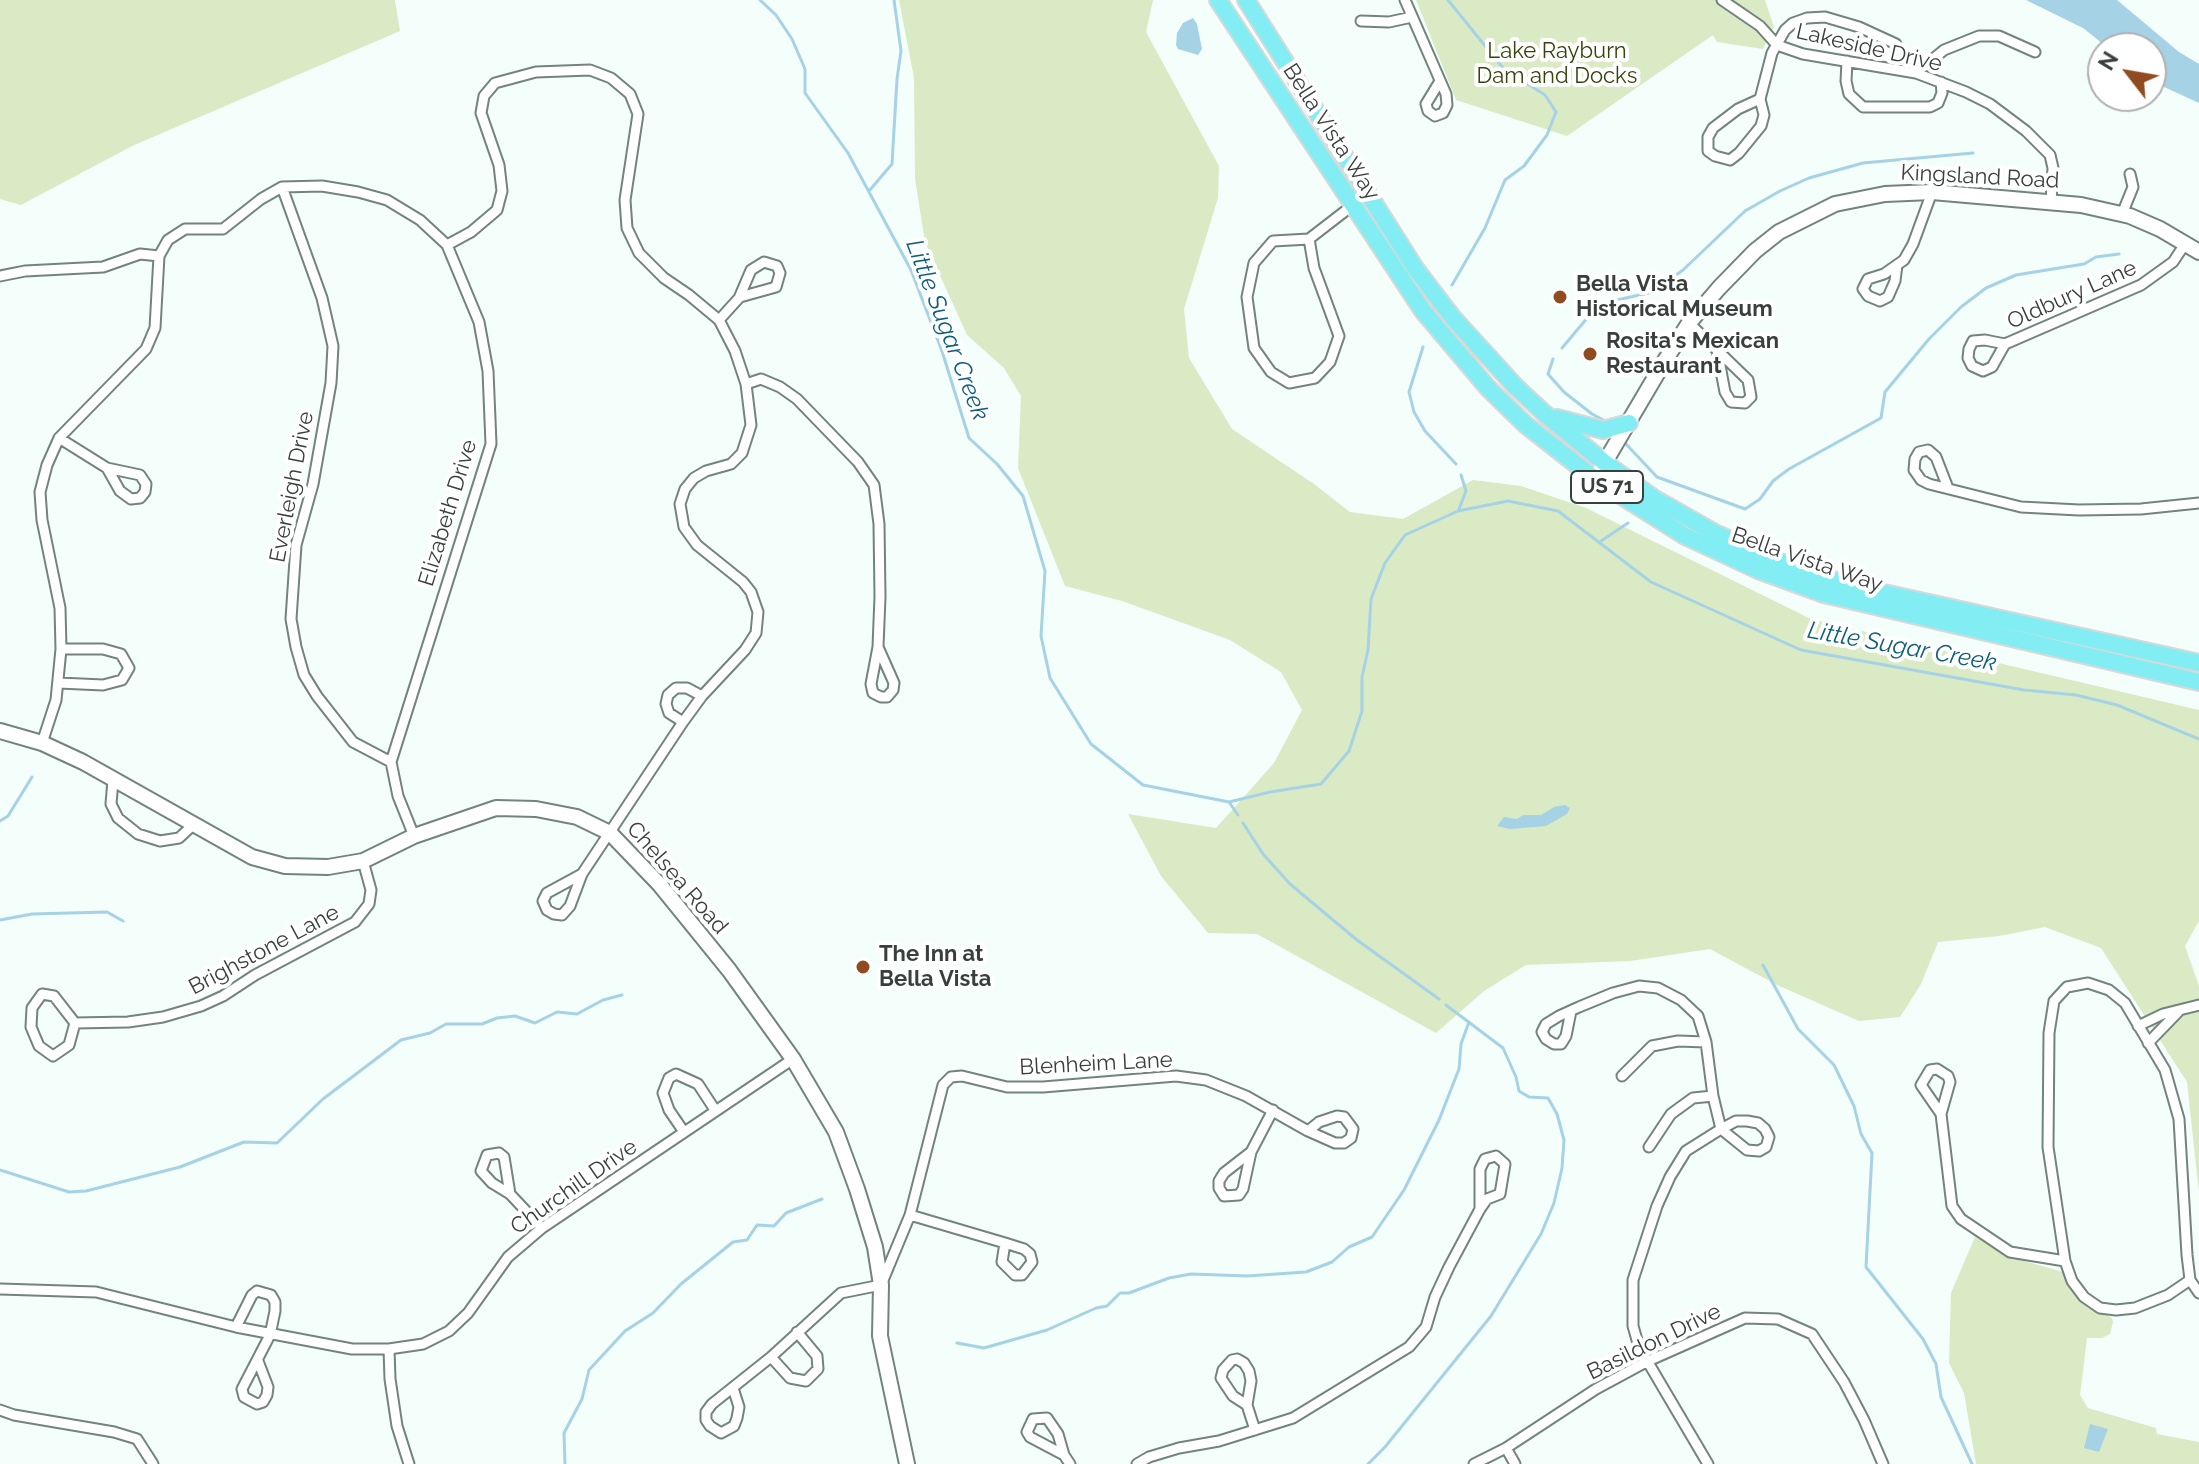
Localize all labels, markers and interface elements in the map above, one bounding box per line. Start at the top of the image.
street label: Lakeside Drive [1793,18,1945,78]
north arrow [2087,32,2167,112]
park label: Lake Rayburn Dam and Docks [1477,38,1637,90]
text: N [2093,47,2124,75]
street label: Bella Vista Way [1277,59,1385,205]
street label: Kingsland Road [1900,160,2060,194]
water label: Little Sugar Creek [899,235,995,425]
street label: Oldbury Lane [2003,255,2141,335]
place label: Bella Vista Historical Museum [1576,271,1773,322]
marker: Bella Vista Historical Museum [1551,288,1569,306]
place label: Rosita's Mexican Restaurant [1606,328,1779,380]
marker: Rosita's Mexican Restaurant [1581,345,1599,363]
street label: Everleigh Drive [264,409,320,565]
street label: Elizabeth Drive [413,437,483,589]
road number: US 71 [1571,471,1643,503]
street label: Bella Vista Way [1728,522,1886,598]
water label: Little Sugar Creek [1805,616,1999,678]
street label: Chelsea Road [621,816,733,940]
street label: Brighstone Lane [184,899,344,1001]
place label: The Inn at Bella Vista [879,941,991,992]
marker: The Inn at Bella Vista [854,958,872,976]
street label: Blenheim Lane [1019,1047,1173,1081]
street label: Churchill Drive [506,1134,642,1240]
street label: Basildon Drive [1583,1298,1725,1386]

